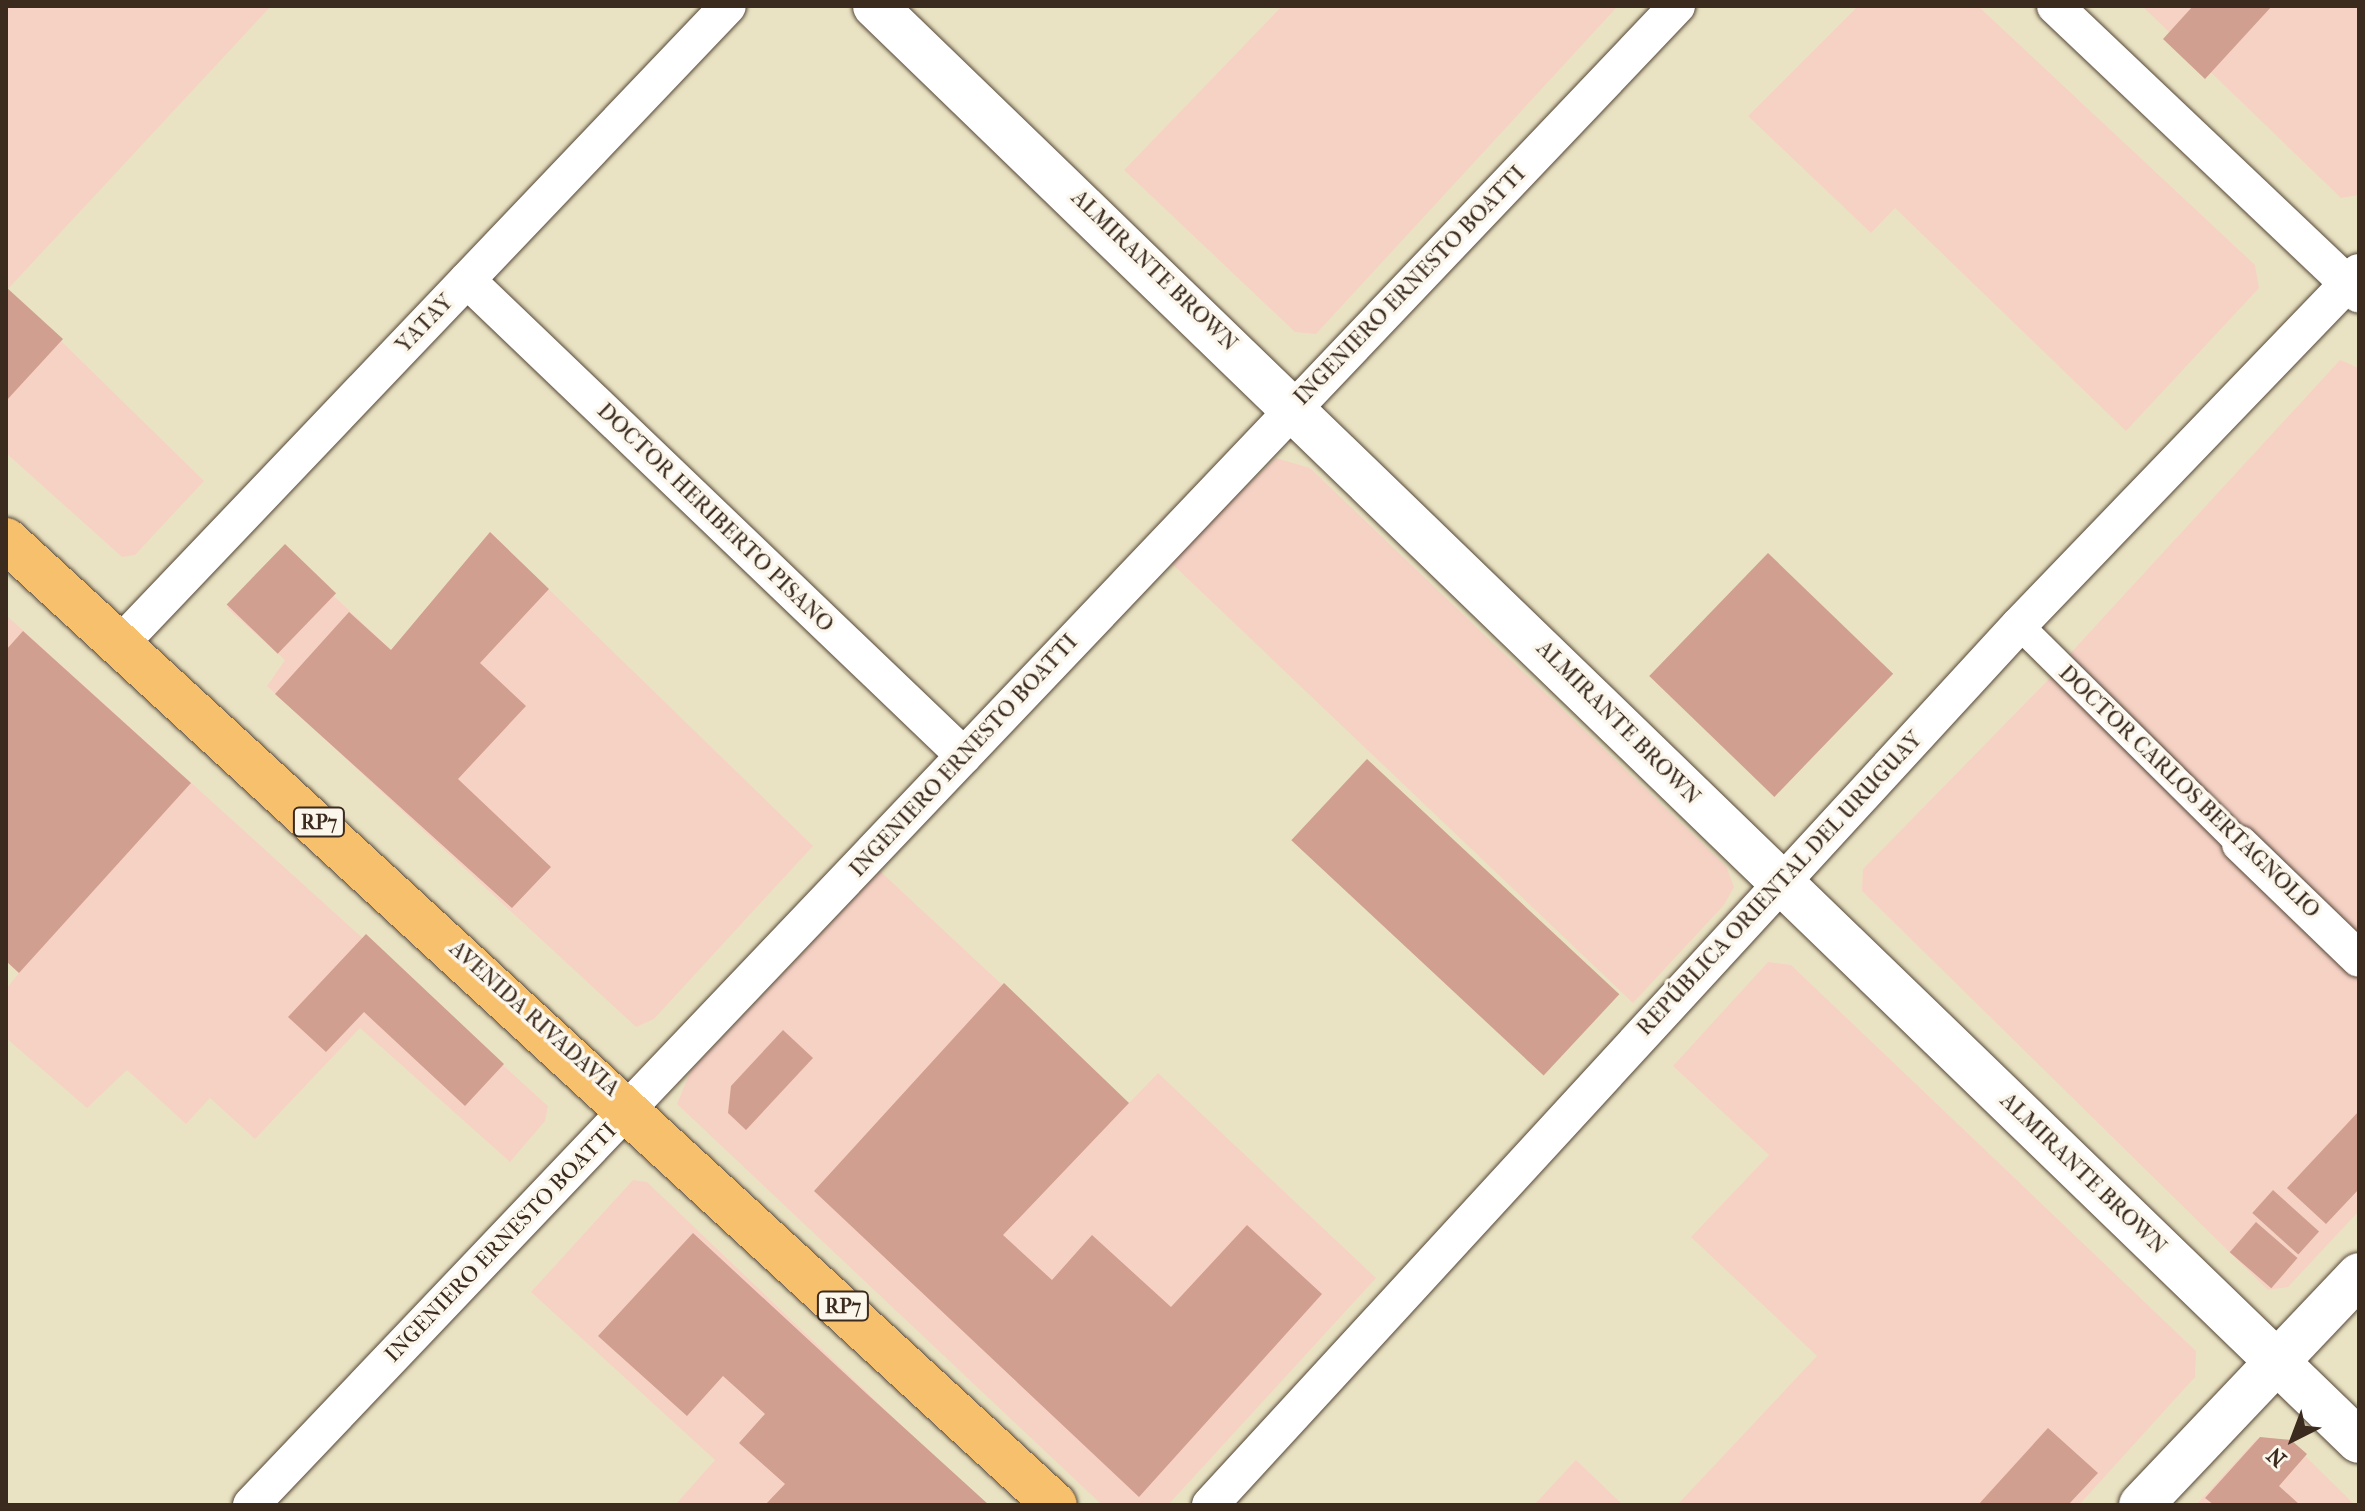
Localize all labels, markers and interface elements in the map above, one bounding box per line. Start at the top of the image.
street label: INGENIERO ERNESTO BOATTI [1289,161,1531,411]
street label: ALMIRANTE BROWN [1065,185,1243,357]
street label: YATAY [391,289,459,359]
street label: DOCTOR HERIBERTO PISANO [591,398,839,638]
street label: INGENIERO ERNESTO BOATTI [845,629,1083,883]
street label: ALMIRANTE BROWN [1531,636,1705,810]
street label: DOCTOR CARLOS BERTAGNOLIO [2053,660,2325,924]
street label: REPÚBLICA ORIENTAL DEL URUGUAY [1632,727,1928,1041]
road number: RP7 [291,806,347,838]
street label: AVENIDA RIVADAVIA [444,936,624,1102]
street label: ALMIRANTE BROWN [1994,1088,2172,1260]
street label: INGENIERO ERNESTO BOATTI [380,1118,622,1368]
road number: RP7 [815,1290,871,1322]
north arrow [2253,1399,2333,1479]
text: N [2262,1442,2292,1472]

